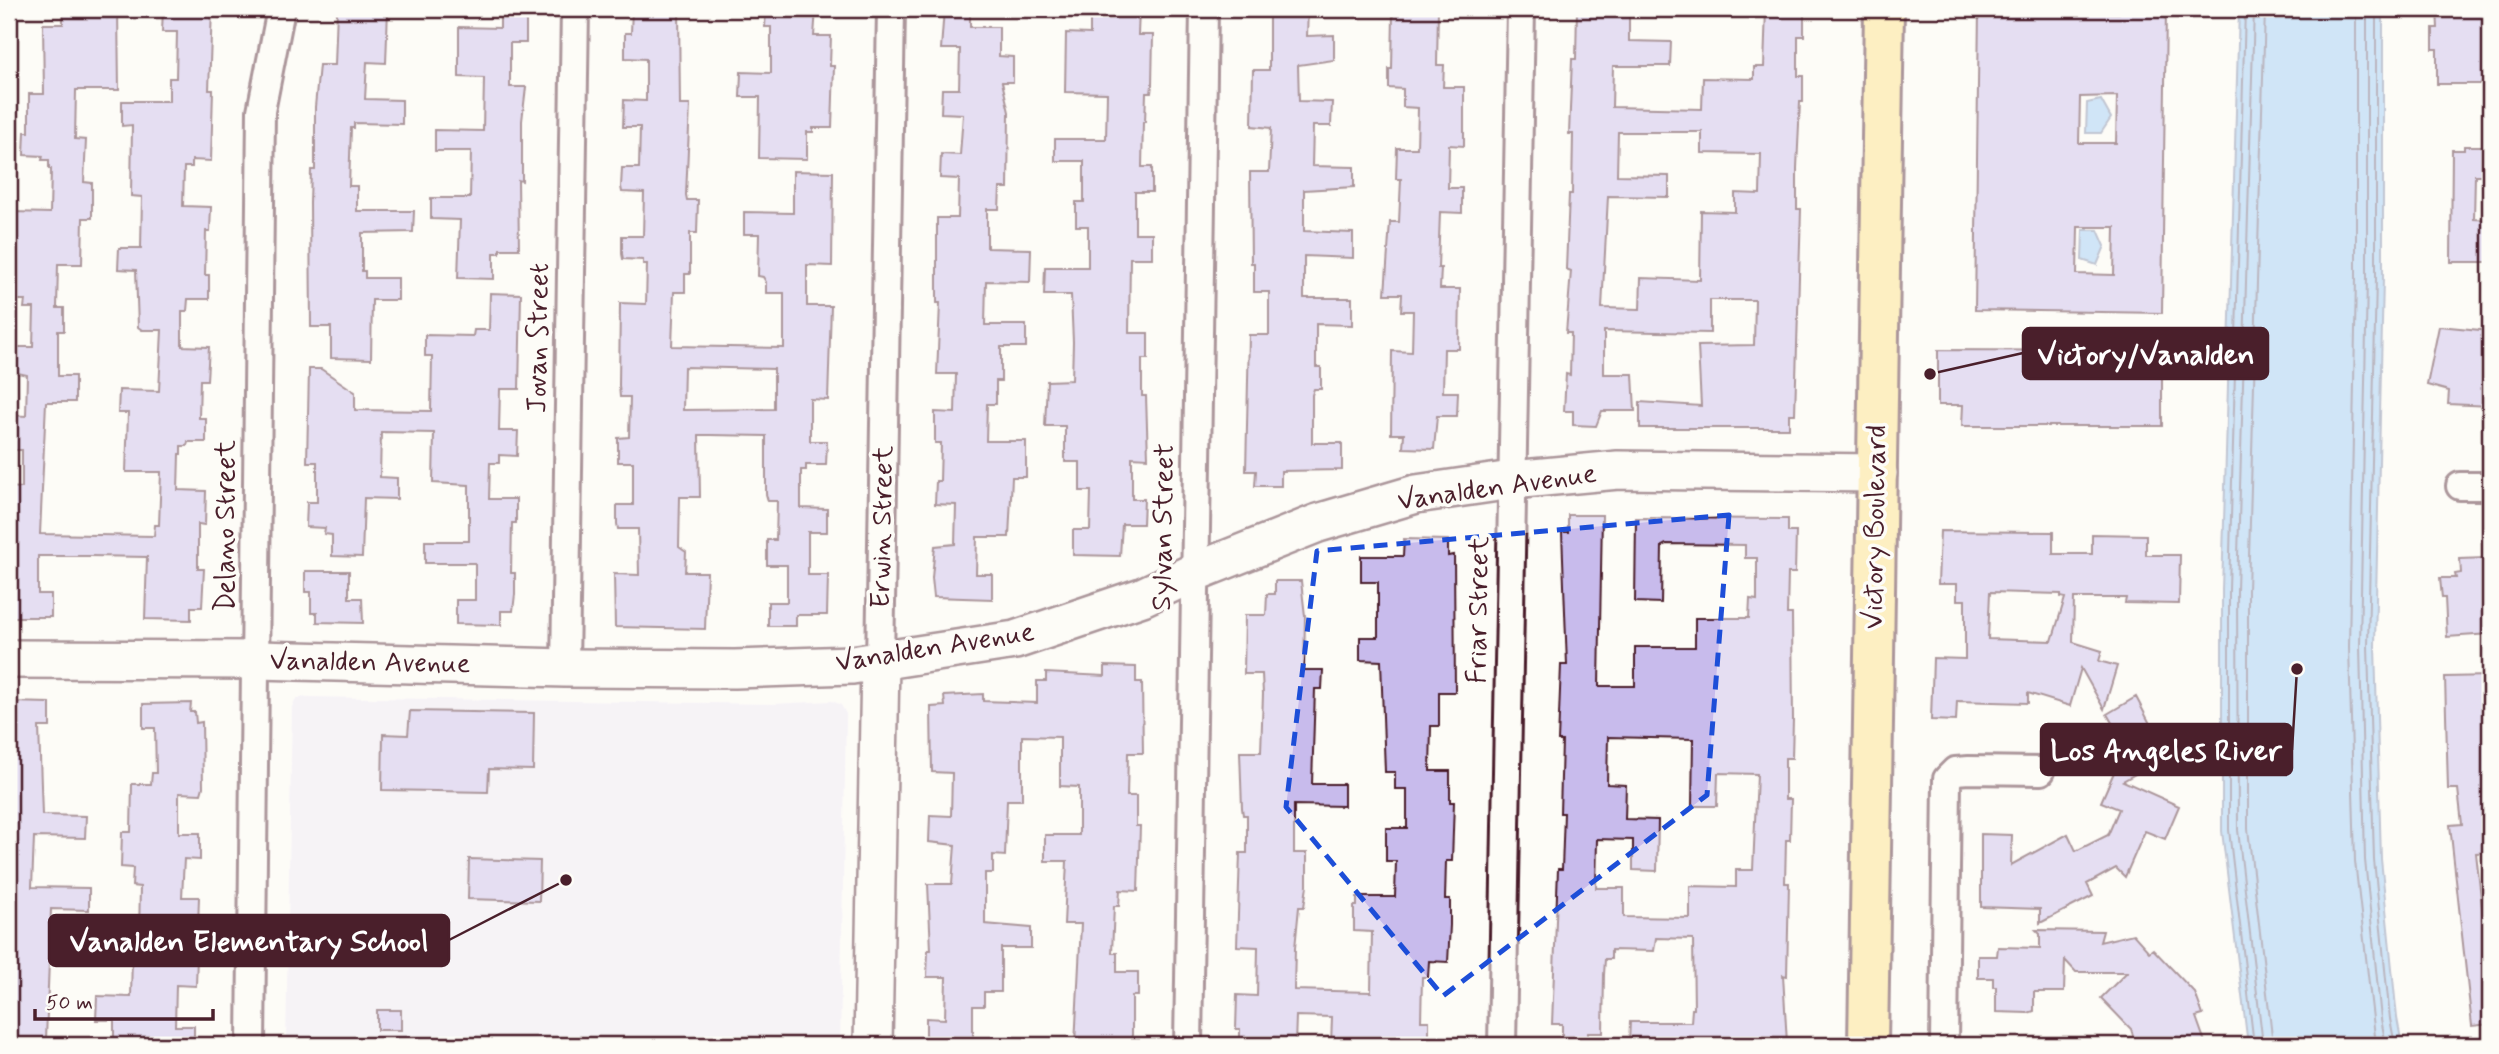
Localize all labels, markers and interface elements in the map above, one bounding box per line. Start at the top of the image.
street label: Jovan Street [519,263,559,413]
callout: Victory/Vanalden [2023,328,2268,379]
text: Victory/Vanalden [2037,336,2255,375]
street label: Victory Boulevard [1856,424,1896,630]
street label: Delano Street [208,440,245,612]
street label: Sylvan Street [1144,443,1184,611]
street label: Erwin Street [863,445,903,609]
street label: Vanalden Avenue [1395,456,1599,520]
street label: Friar Street [1459,536,1499,684]
street label: Vanalden Avenue [833,614,1037,682]
street label: Vanalden Avenue [269,643,471,683]
callout: Los Angeles River [2041,724,2292,775]
text: Los Angeles River [2050,732,2283,772]
callout: Vanalden Elementary School [49,915,449,966]
text: Vanalden Elementary School [70,923,428,962]
scale bar [35,977,214,1021]
text: 50 m [46,989,93,1017]

